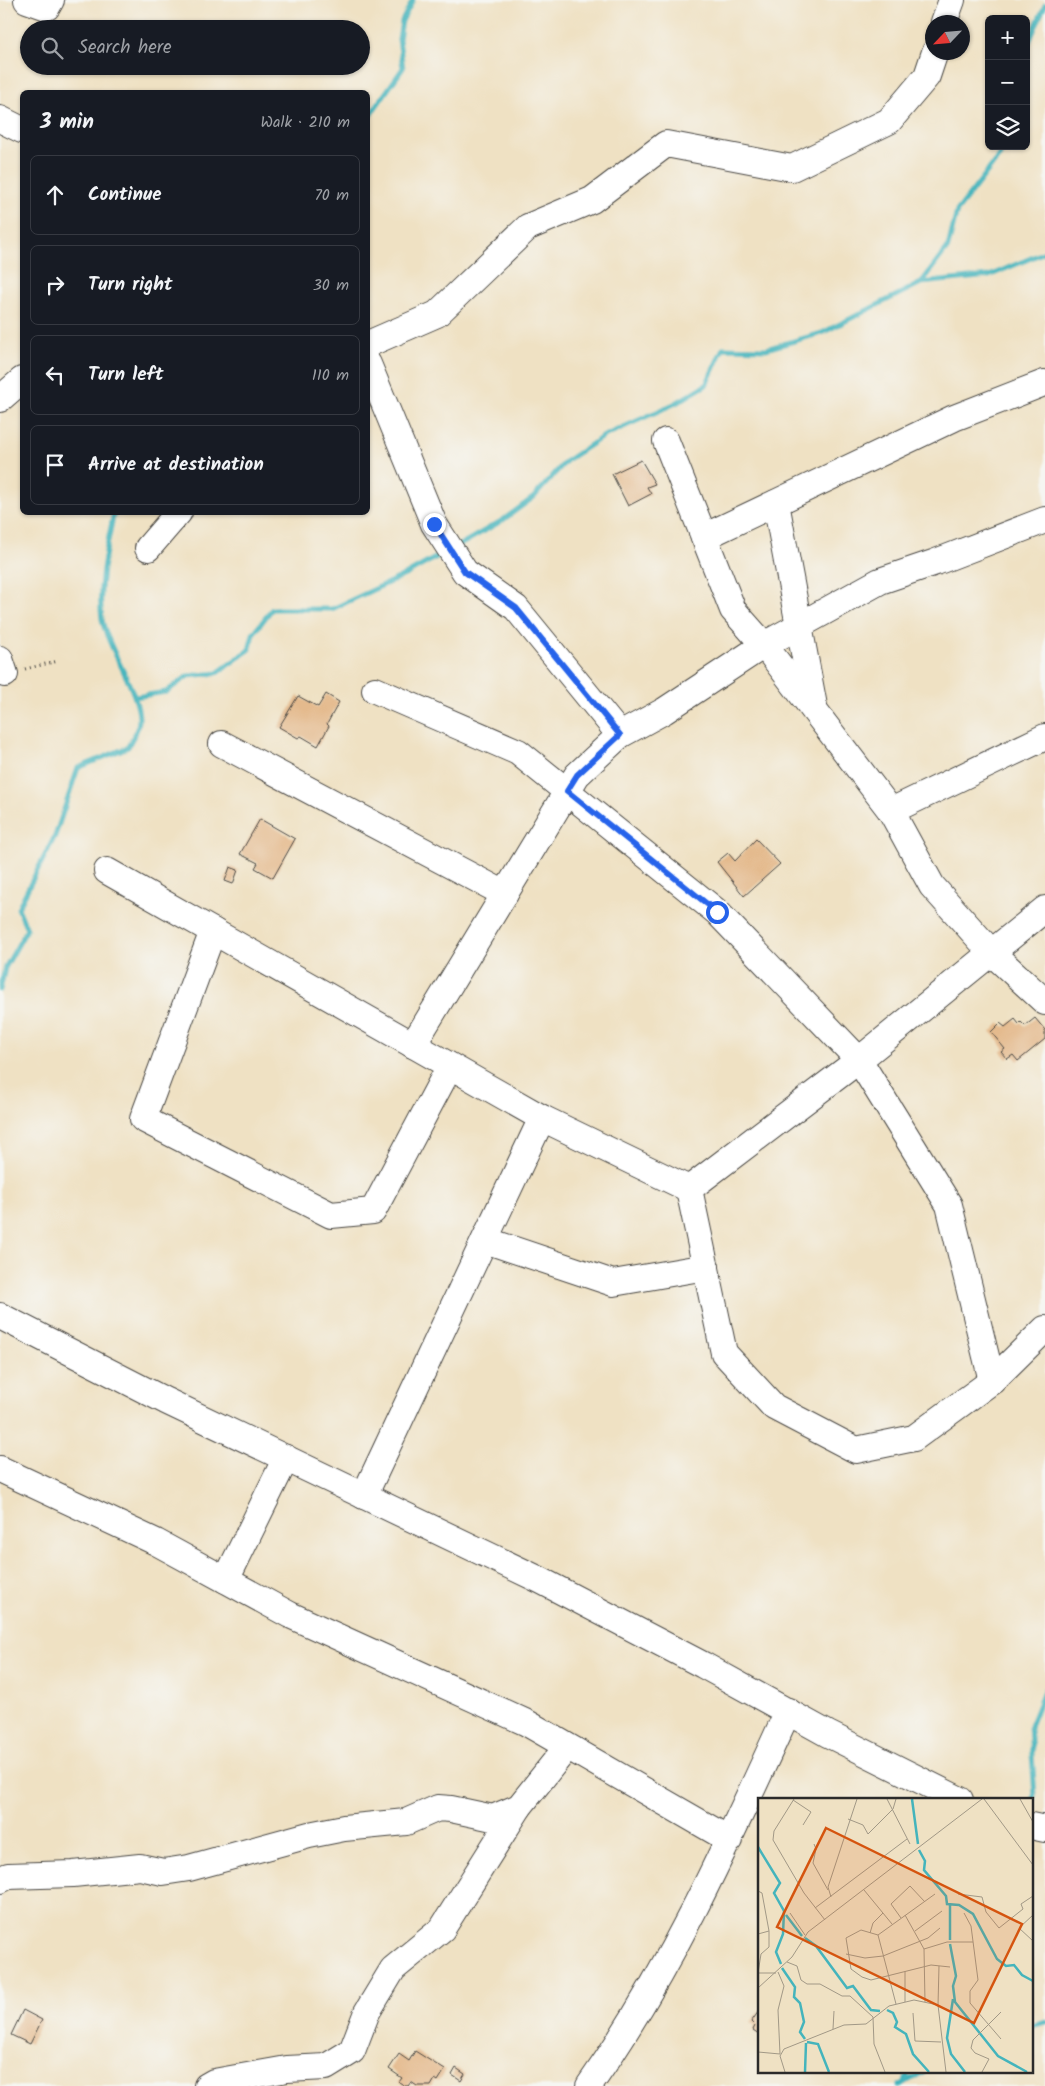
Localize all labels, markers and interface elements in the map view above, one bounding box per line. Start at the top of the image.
north arrow [925,15,970,60]
map controls [985,15,1030,150]
button: + [985,15,1030,60]
search box [20,20,370,75]
text: Search here [78,33,172,63]
icon: search [38,34,66,62]
button: − [985,60,1030,105]
button: layers [985,105,1030,150]
text: 3 min [40,106,94,139]
text: Walk · 210 m [260,110,350,135]
text: Continue [88,180,161,210]
icon: ahead [41,181,69,209]
text: 70 m [314,183,349,208]
text: Turn right [88,270,173,300]
icon: right [41,271,69,299]
text: 30 m [313,273,349,298]
text: Turn left [88,360,163,390]
icon: left [41,361,69,389]
text: 110 m [312,363,349,388]
text: Arrive at destination [88,450,264,480]
icon: arrive [41,451,69,479]
route end [423,513,446,536]
route start [706,901,729,924]
inset map [758,1798,1032,2074]

